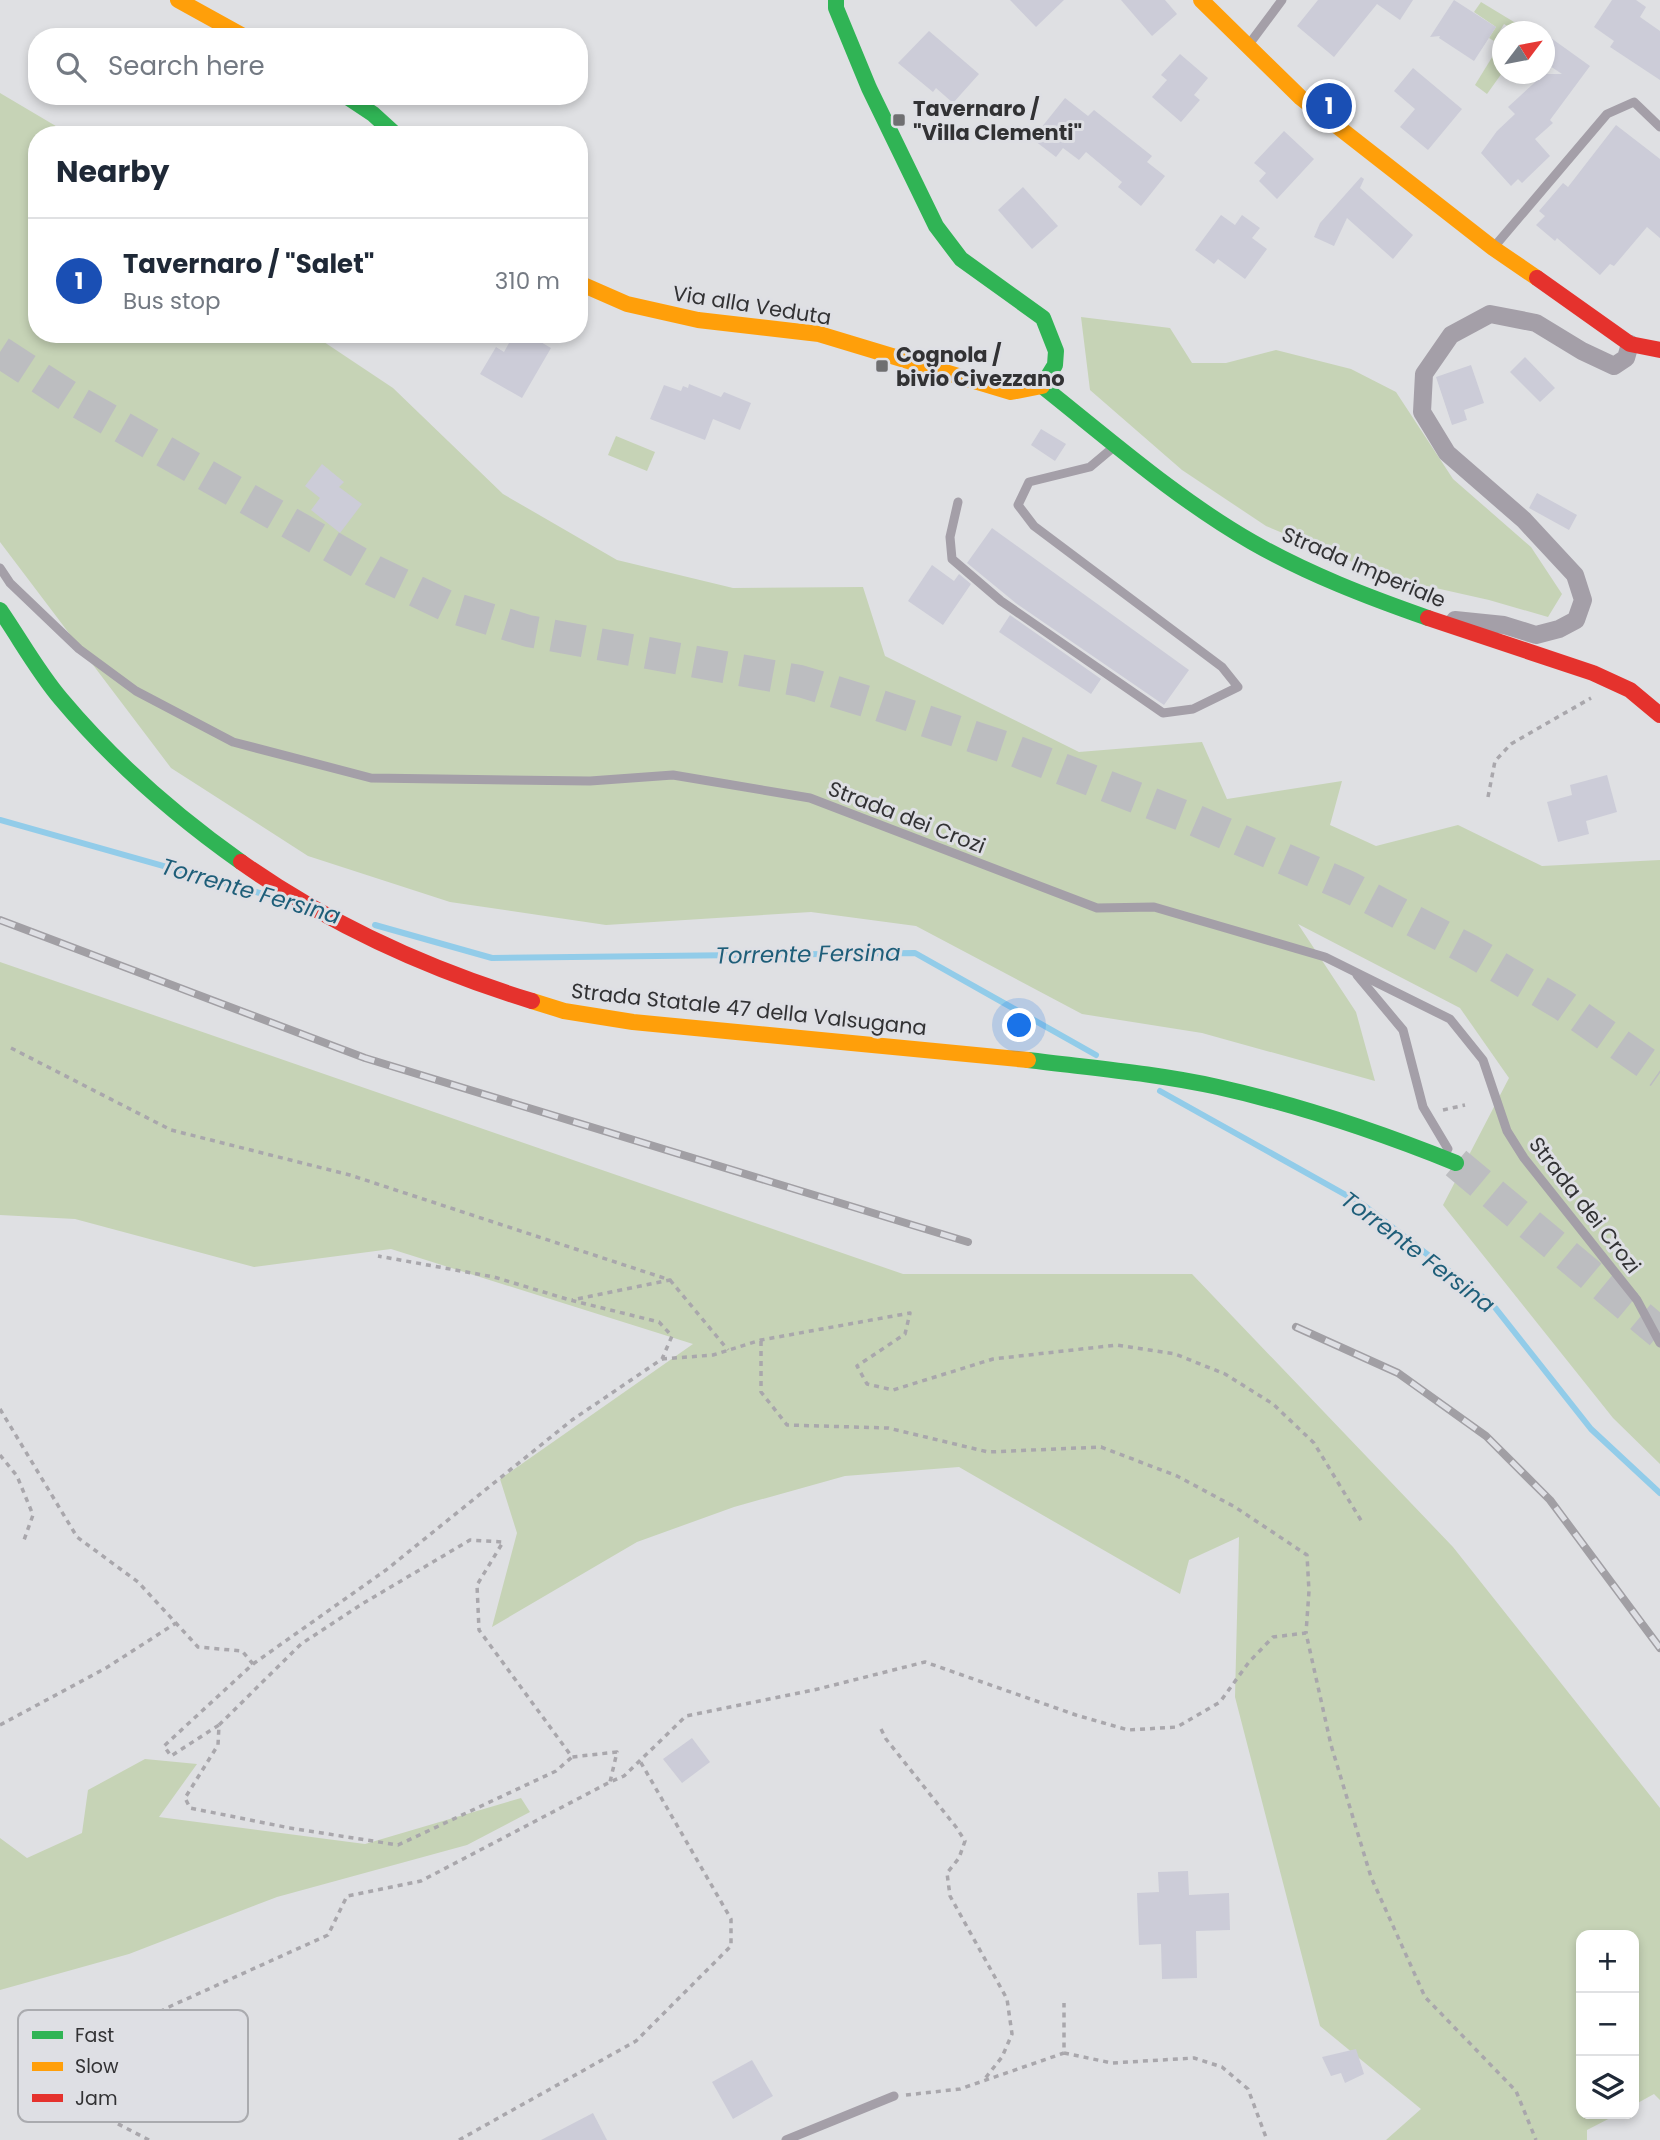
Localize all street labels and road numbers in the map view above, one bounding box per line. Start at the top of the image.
street label: Via alla Veduta [671,278,833,332]
street label: Strada Imperiale [1278,519,1450,615]
street label: Strada dei Crozi [824,774,990,860]
street label: Strada Statale 47 della Valsugana [570,976,928,1042]
street label: Strada dei Crozi [1522,1131,1648,1279]

